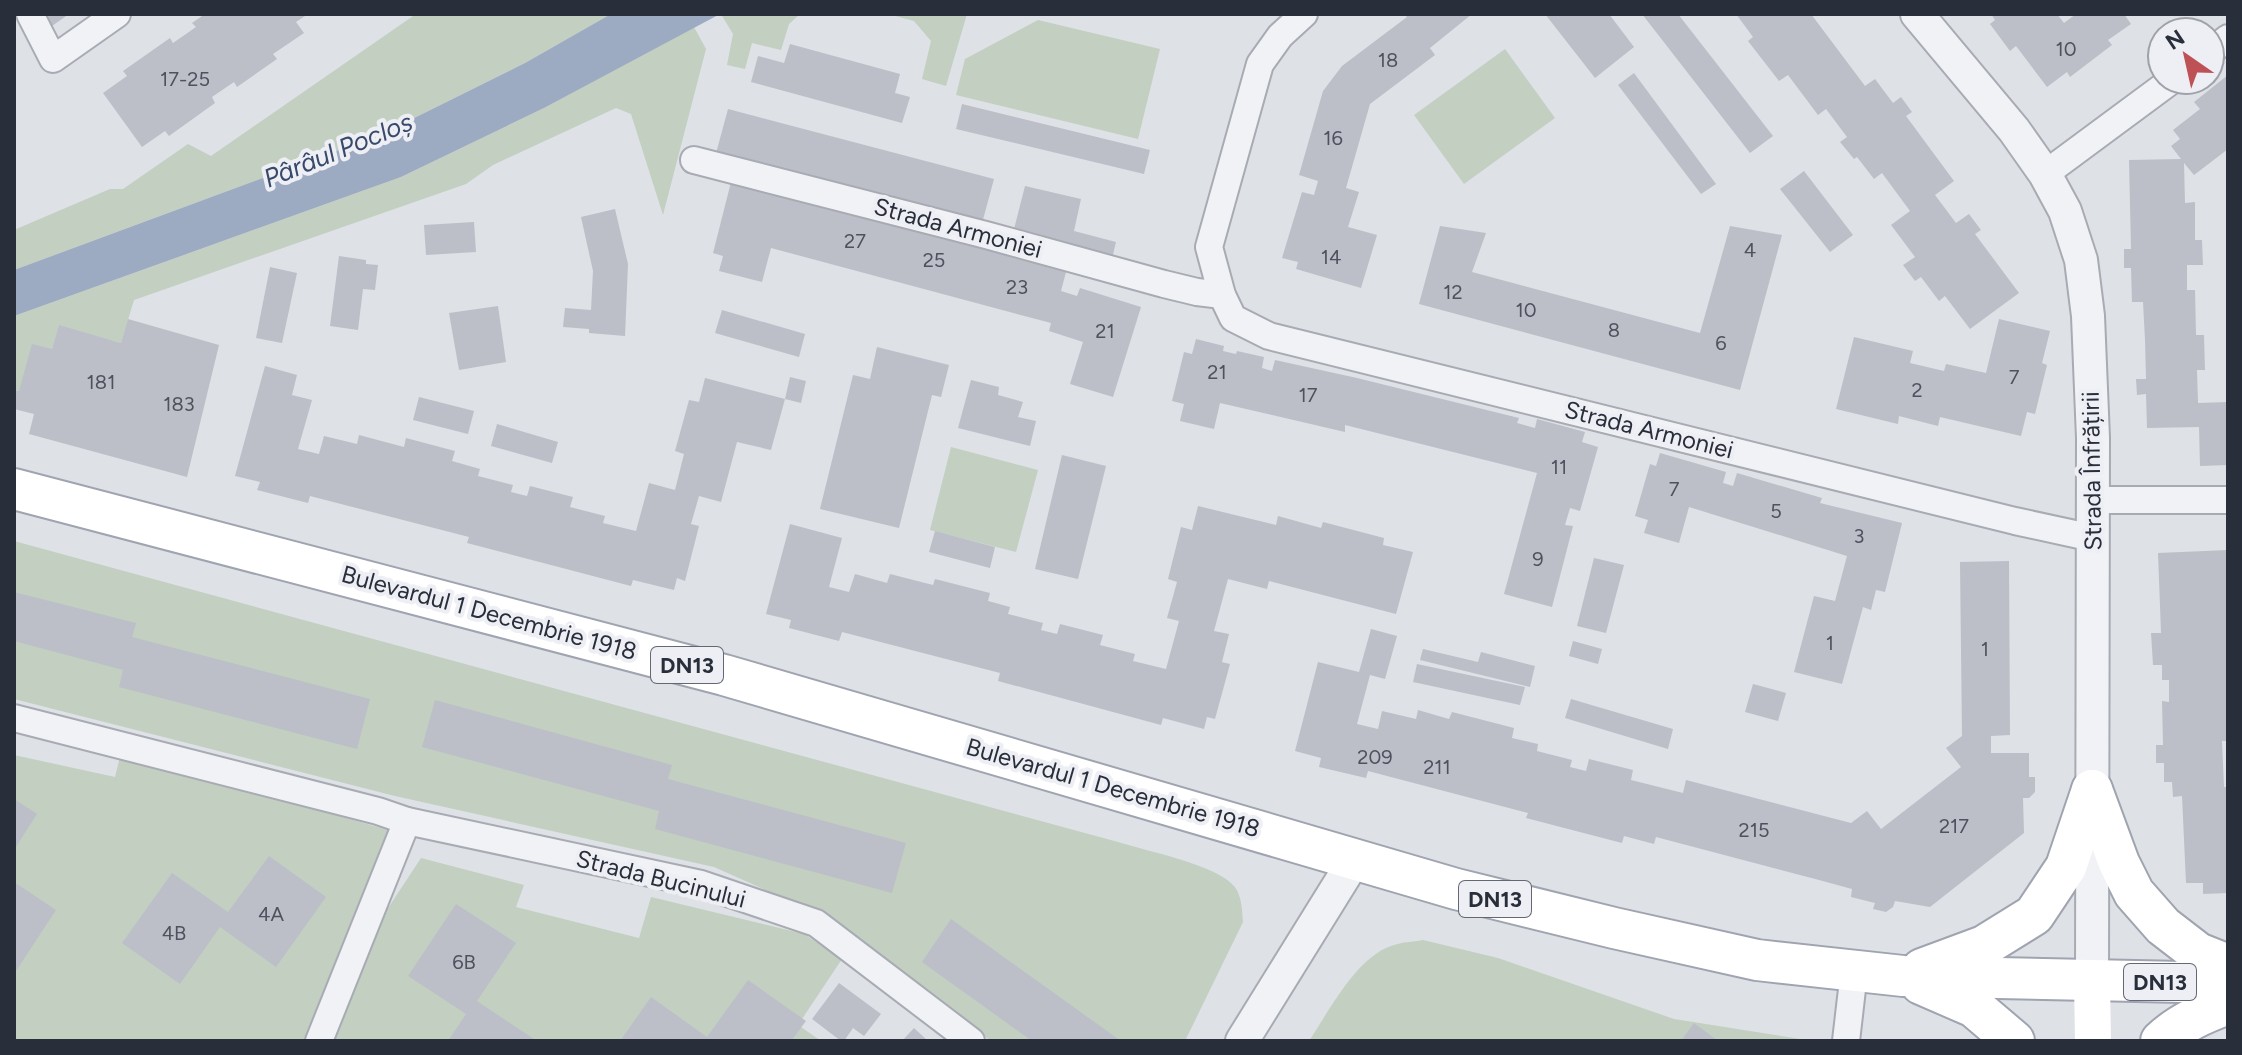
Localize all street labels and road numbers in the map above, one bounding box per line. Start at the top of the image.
street label: Strada Armoniei [871,191,1045,264]
street label: Strada Înfrățirii [2076,391,2107,551]
street label: Strada Armoniei [1562,395,1736,464]
street label: Bulevardul 1 Decembrie 1918 [338,559,640,666]
road number: DN13 [651,647,723,683]
street label: Bulevardul 1 Decembrie 1918 [963,732,1263,843]
street label: Strada Bucinului [573,843,749,914]
road number: DN13 [1459,881,1531,917]
road number: DN13 [2124,964,2196,1000]

